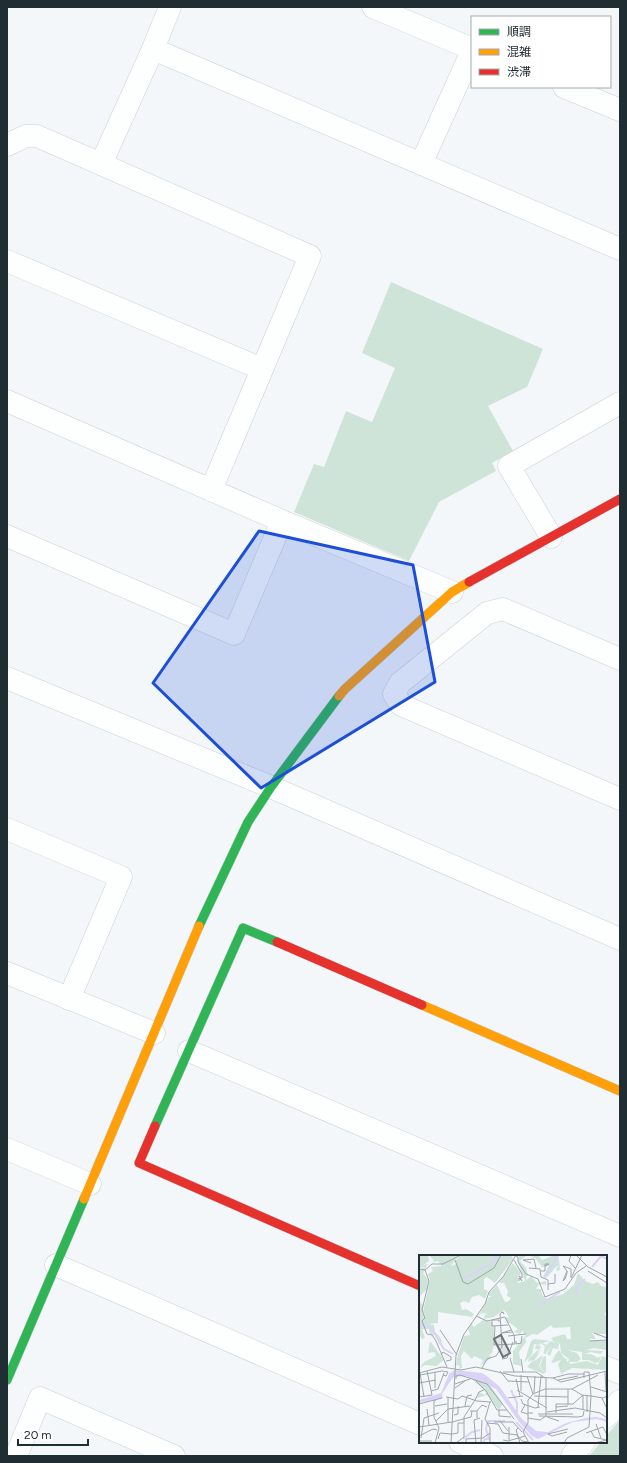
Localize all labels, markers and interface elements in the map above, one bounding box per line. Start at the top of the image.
legend [471,16,611,88]
text: 順調 [507,25,531,39]
text: 混雑 [507,45,531,59]
text: 渋滞 [507,65,531,79]
inset map [419,1255,607,1443]
scale bar [18,1421,88,1447]
text: 20 m [24,1428,52,1442]

